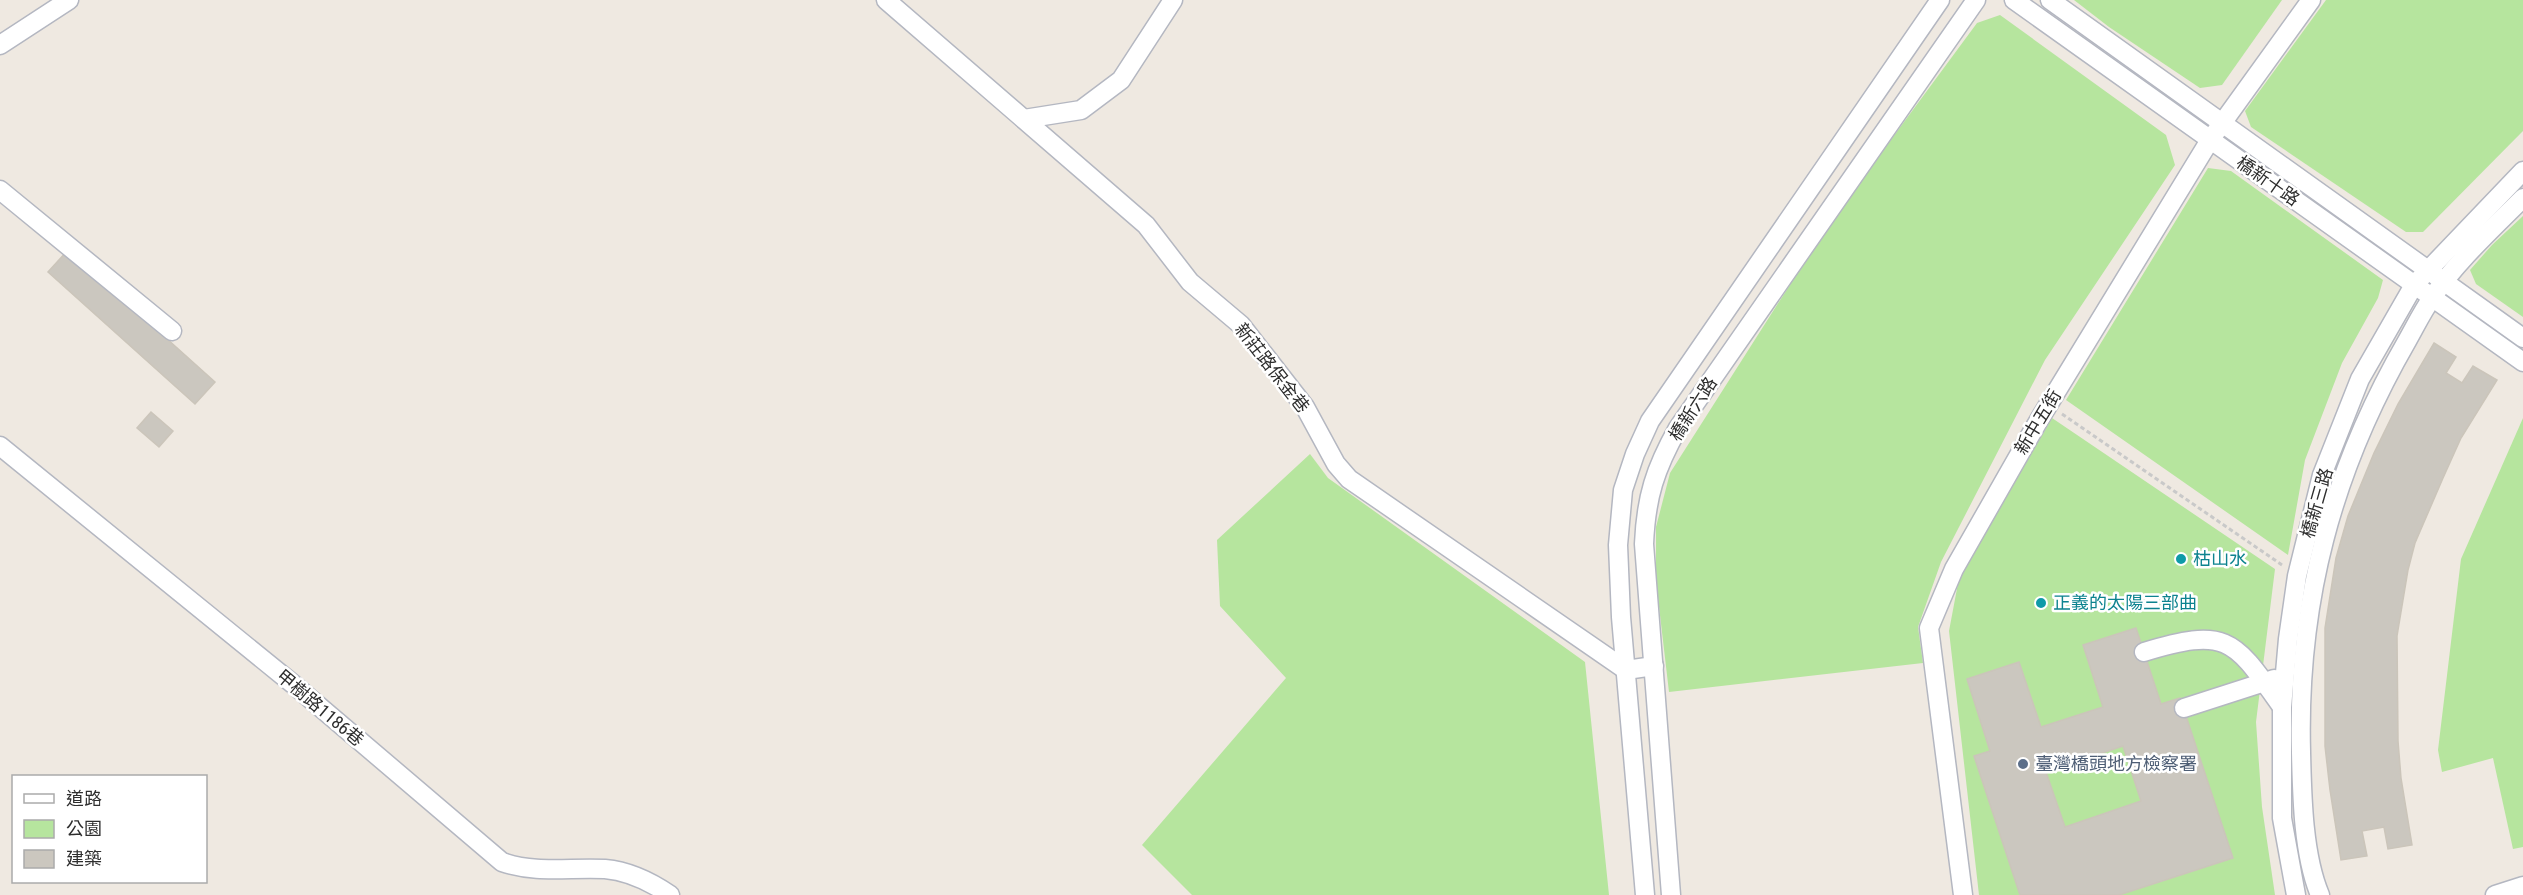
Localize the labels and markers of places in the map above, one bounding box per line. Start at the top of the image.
place label: 枯山水 [2193,548,2247,569]
marker: 枯山水 [2174,552,2188,566]
place label: 正義的太陽三部曲 [2053,592,2197,613]
marker: 正義的太陽三部曲 [2034,596,2048,610]
place label: 臺灣橋頭地方檢察署 [2035,753,2197,774]
marker: 臺灣橋頭地方檢察署 [2016,757,2030,771]

